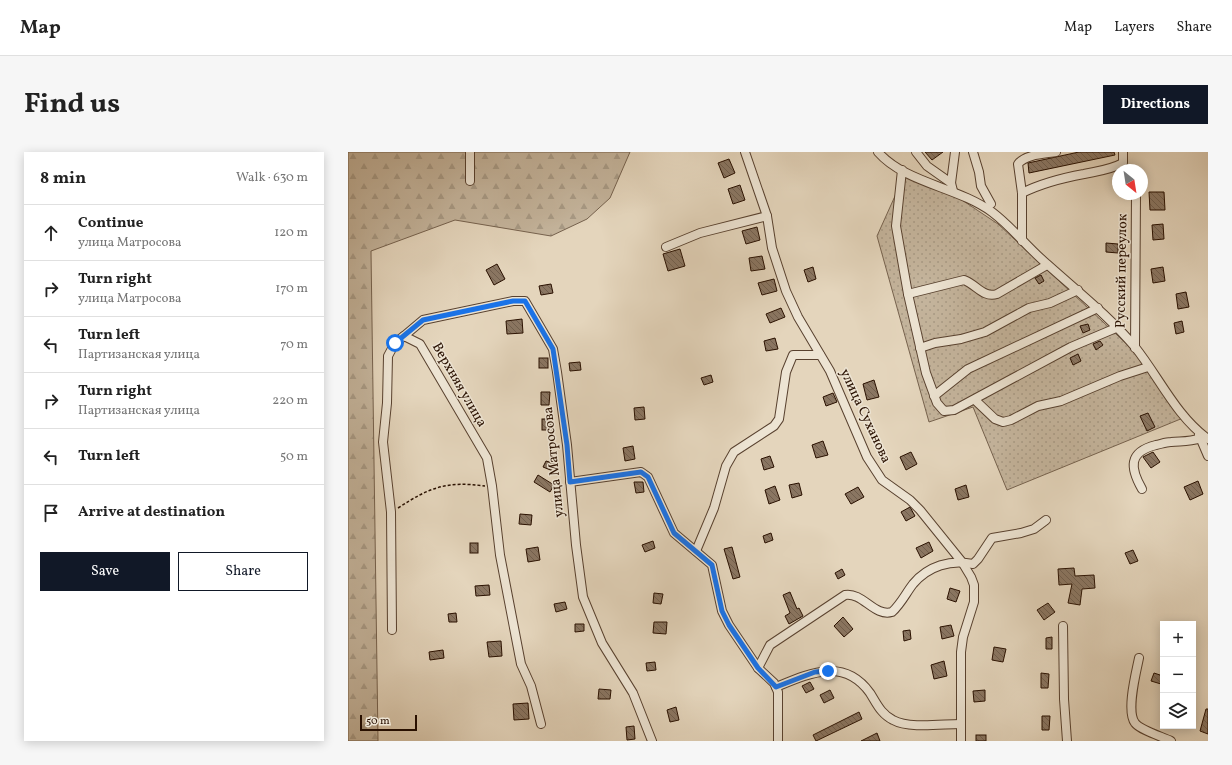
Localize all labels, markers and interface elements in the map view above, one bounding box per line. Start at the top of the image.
text: Map [20,15,61,41]
text: Map [1064,18,1092,37]
text: Layers [1114,18,1154,37]
text: Share [1176,18,1212,37]
text: Find us [24,85,120,124]
button: Directions [1103,85,1208,124]
north arrow [1112,164,1148,200]
text: 8 min [40,167,86,190]
text: Walk · 630 m [236,169,308,187]
text: Continue [78,213,143,234]
street label: Русский переулок [1112,213,1133,328]
icon: ahead [40,222,62,244]
text: 120 m [274,224,308,242]
text: улица Матросова [78,234,181,252]
text: Turn right [78,269,152,290]
icon: right [40,278,62,300]
text: 170 m [275,280,308,298]
text: улица Матросова [78,290,181,308]
text: Turn left [78,325,140,346]
icon: left [40,334,62,356]
route start [386,334,404,352]
text: 70 m [280,336,308,354]
street label: Верхняя улица [427,339,491,431]
text: Партизанская улица [78,346,200,364]
street label: улица Суханова [835,366,895,466]
text: Turn right [78,381,152,402]
icon: right [40,390,62,412]
text: 220 m [272,392,308,410]
text: Партизанская улица [78,402,200,420]
street label: улица Матросова [539,406,569,518]
icon: left [40,446,62,468]
text: Turn left [78,446,140,467]
text: 50 m [280,448,308,466]
icon: arrive [40,502,62,524]
text: Arrive at destination [78,502,225,523]
button: Save [40,552,170,591]
button: Share [178,552,308,591]
map controls [1160,621,1196,729]
button: + [1160,621,1196,657]
button: − [1160,657,1196,693]
route end [819,662,837,680]
button: layers [1160,693,1196,729]
scale bar [360,713,417,732]
text: 50 m [366,714,390,729]

